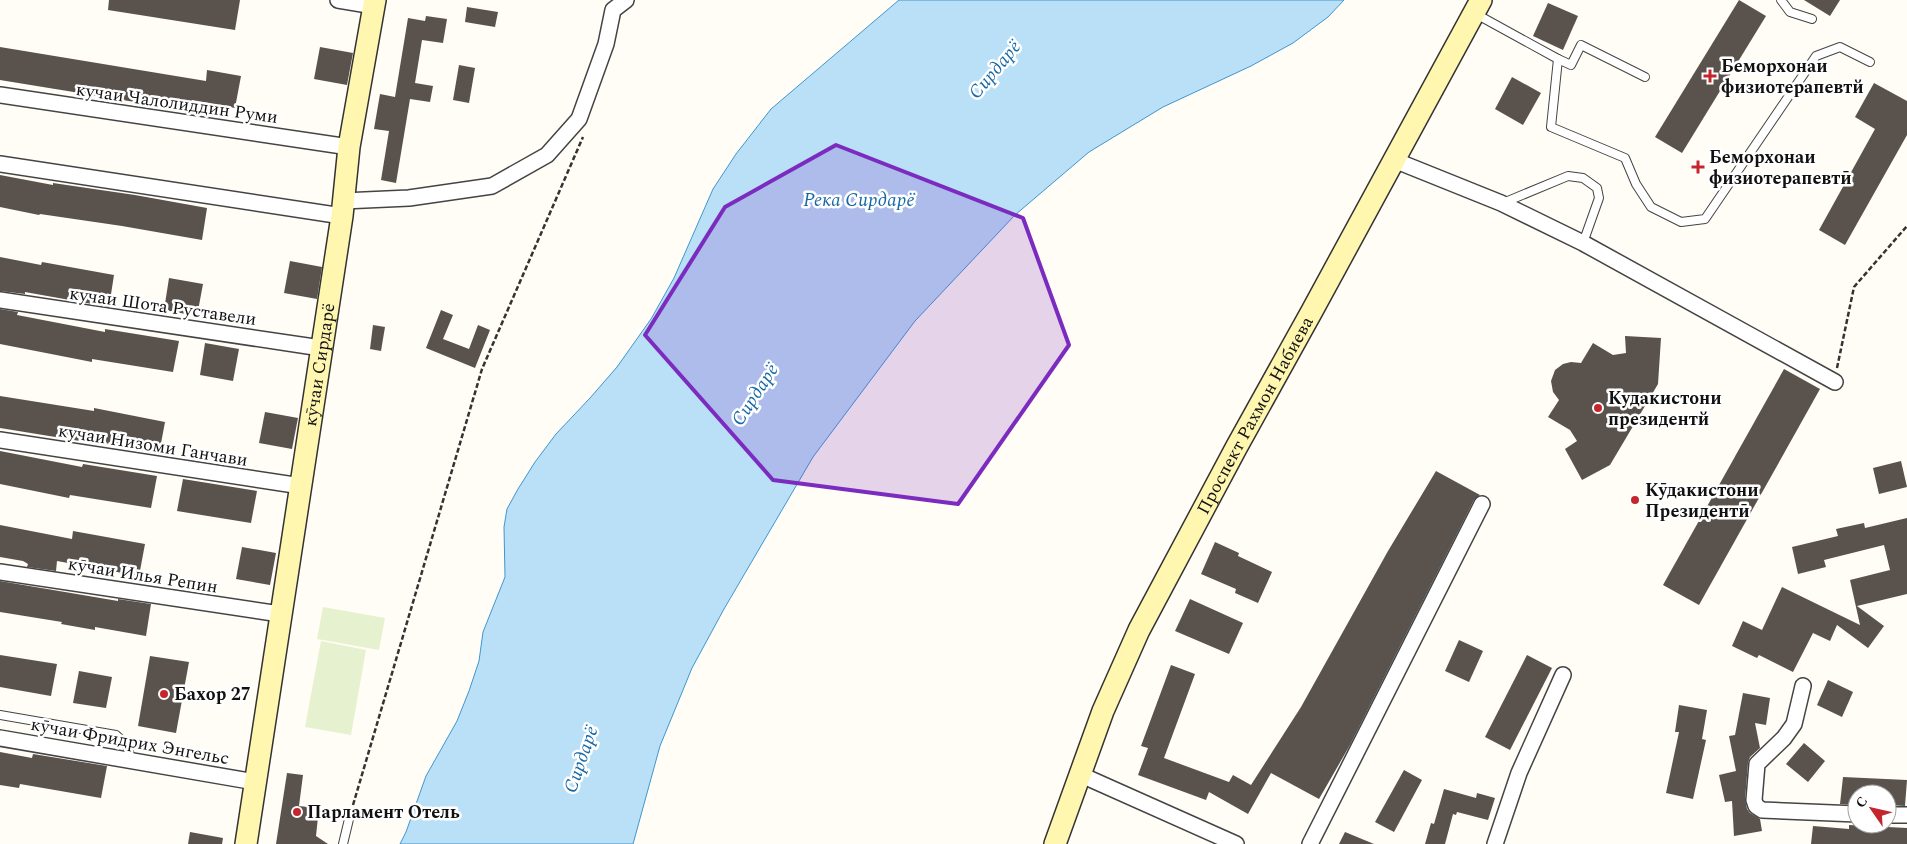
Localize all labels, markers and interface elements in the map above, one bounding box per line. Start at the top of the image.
water label: Сирдарё [962,34,1029,106]
place label: Беморхонаи физиотерапевтй [1721,53,1864,101]
marker: Беморхонаи физиотерапевтй [1703,69,1717,83]
street label: кучаи Чалолиддин Руми [74,76,280,131]
place label: Беморхонаи физиотерапевтӣ [1709,144,1852,192]
marker: Беморхонаи физиотерапевтӣ [1691,160,1705,174]
water label: Река Сирдарё [803,186,915,215]
street label: кучаи Шота Руставели [68,280,258,333]
street label: кӯчаи Сирдарё [297,301,343,428]
street label: Проспект Рахмон Набиева [1190,311,1321,520]
water label: Сирдарё [724,357,787,432]
place label: Кудакистони президентй [1608,385,1722,433]
marker: Кудакистони президентй [1592,402,1604,414]
street label: кучаи Низоми Ганчави [56,417,250,474]
place label: Кӯдакистони Президентӣ [1645,477,1759,525]
marker: Кӯдакистони Президентӣ [1629,494,1641,506]
street label: кӯчаи Илья Репин [66,550,220,601]
place label: Бахор 27 [174,681,251,708]
marker: Бахор 27 [158,688,170,700]
street label: кӯчаи Фридрих Энгельс [29,711,231,772]
water label: Сирдарё [556,721,607,797]
north arrow [1847,784,1897,834]
text: С [1850,792,1873,812]
place label: Парламент Отель [307,799,460,826]
marker: Парламент Отель [291,806,303,818]

